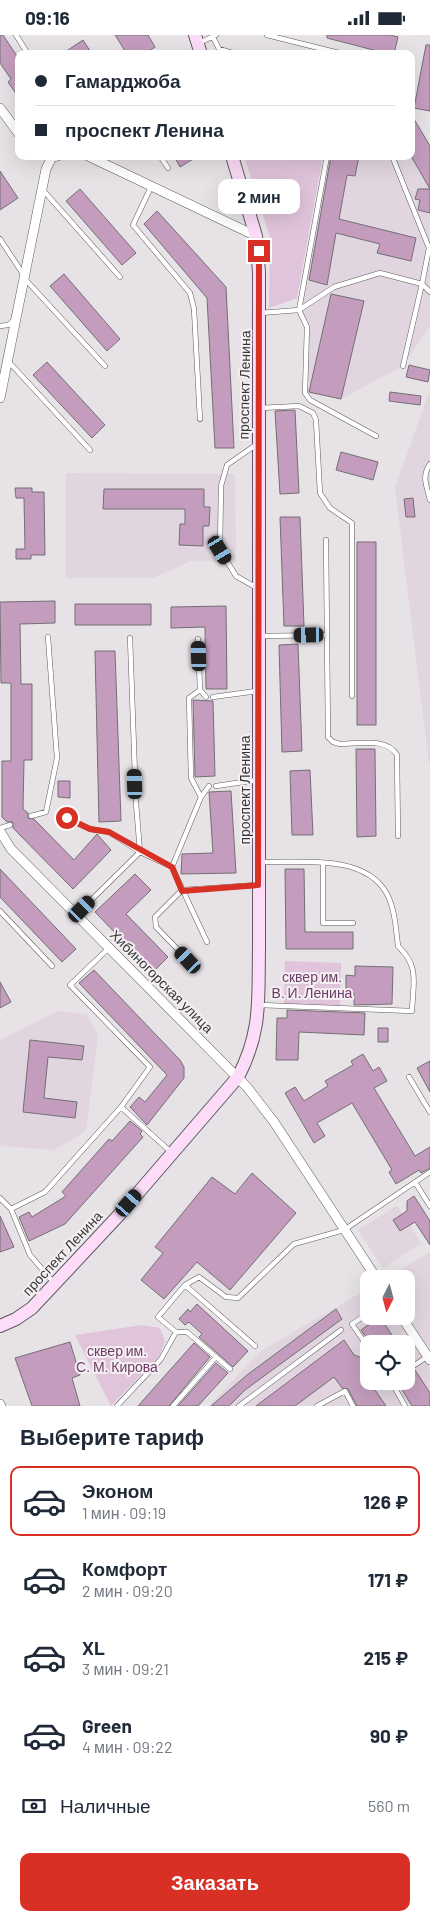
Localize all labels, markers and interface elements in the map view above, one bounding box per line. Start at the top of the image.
text: 09:16 [25,6,70,29]
text: Гамарджоба [65,69,181,92]
text: проспект Ленина [65,118,224,141]
callout: 2 мин [218,179,300,213]
text: 2 мин [237,187,281,206]
route end [248,240,270,262]
street label: проспект Ленина [235,330,253,440]
car [205,533,234,567]
car [293,627,324,643]
car [190,641,207,671]
street label: проспект Ленина [236,735,253,845]
car [126,769,143,799]
route start [56,807,78,829]
car [66,893,97,925]
street label: Хибиногорская улица [107,926,217,1036]
car [172,944,203,976]
park label: сквер им. В. И. Ленина [272,968,353,1001]
car [113,1187,144,1219]
street label: проспект Ленина [19,1207,106,1299]
north arrow [360,1270,415,1325]
map controls [360,1270,415,1390]
button: locate [360,1335,415,1390]
park label: сквер им. С. М. Кирова [76,1342,158,1375]
text: Выберите тариф [20,1423,204,1449]
icon: car [22,1479,67,1524]
text: Эконом [82,1479,153,1502]
text: 126 ₽ [363,1490,408,1513]
text: 1 мин · 09:19 [82,1503,166,1522]
icon: car [22,1557,67,1602]
text: Комфорт [82,1557,167,1580]
text: 171 ₽ [368,1568,408,1591]
text: 2 мин · 09:20 [82,1581,173,1600]
icon: car [22,1635,67,1680]
text: XL [82,1636,105,1659]
text: 215 ₽ [363,1646,408,1669]
text: 3 мин · 09:21 [82,1659,169,1678]
icon: car [22,1713,67,1758]
text: Green [82,1714,132,1737]
text: 90 ₽ [370,1724,408,1747]
text: 4 мин · 09:22 [82,1737,173,1756]
icon: cash [20,1792,48,1820]
text: Наличные [60,1794,151,1817]
text: 560 m [368,1796,410,1815]
button: Заказать [20,1853,410,1911]

